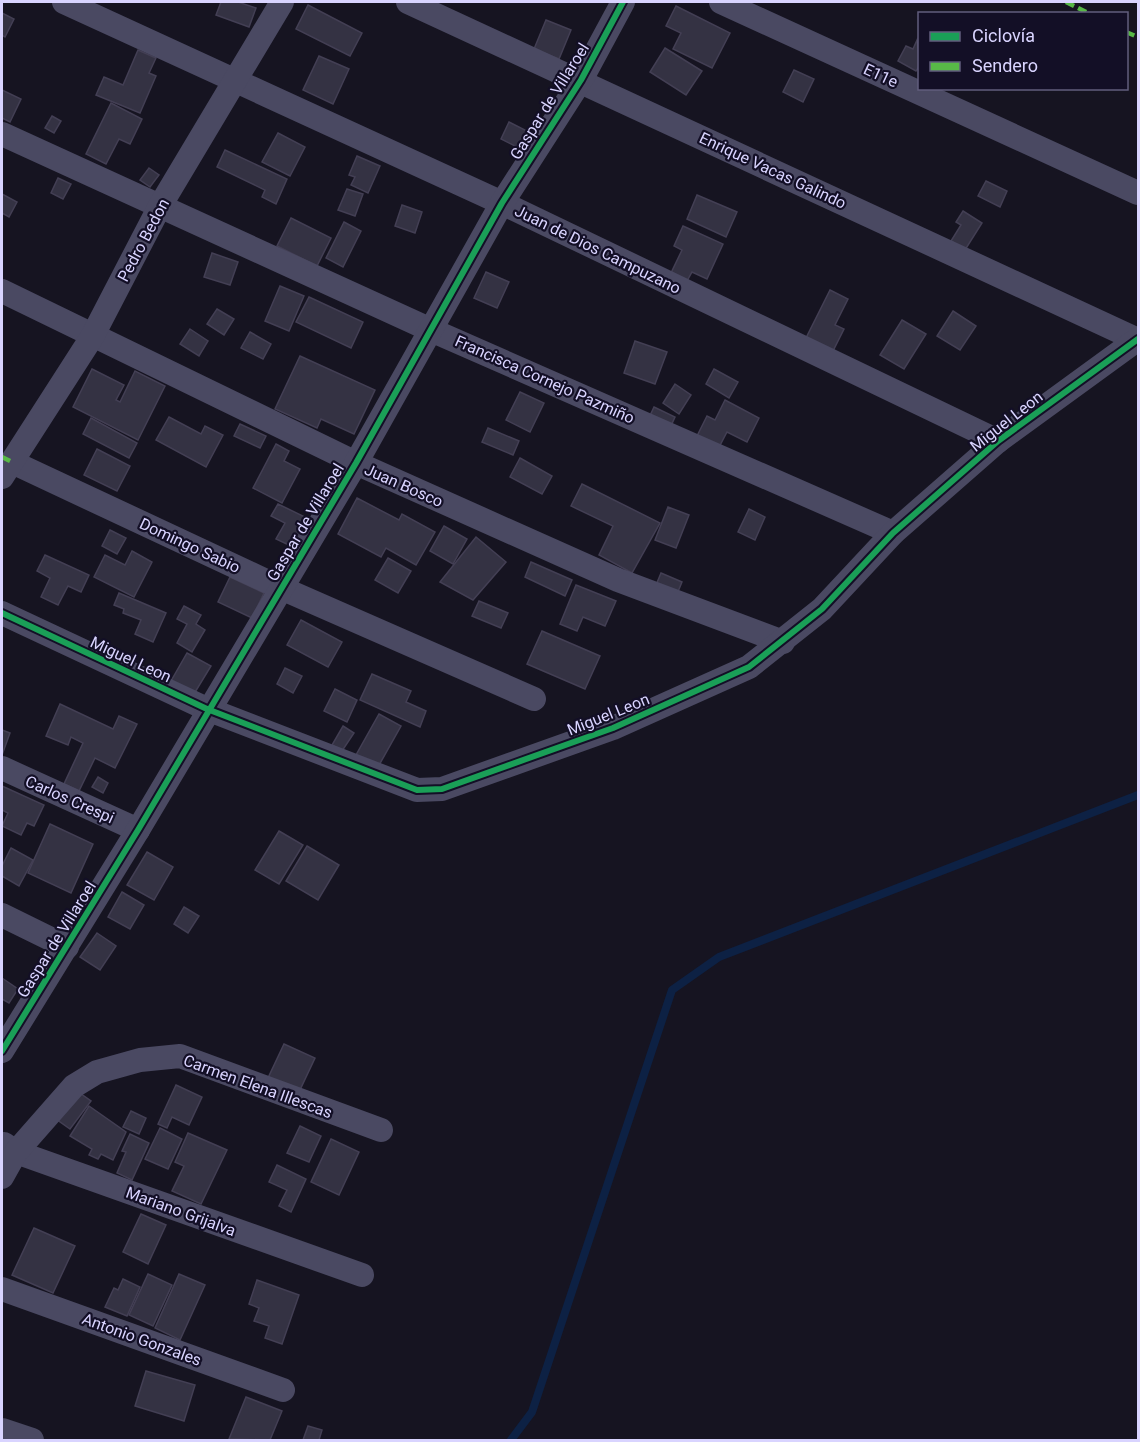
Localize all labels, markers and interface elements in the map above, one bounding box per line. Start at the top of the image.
legend [918,12,1128,90]
text: Ciclovía [972,25,1035,46]
street label: Gaspar de Villaroel [506,40,593,163]
text: Sendero [972,55,1038,76]
street label: E11e [861,59,901,92]
street label: Enrique Vacas Galindo [696,128,849,213]
street label: Pedro Bedon [114,195,173,285]
street label: Juan de Dios Campuzano [512,201,684,298]
street label: Francisca Cornejo Pazmiño [452,331,638,428]
street label: Miguel Leon [966,387,1046,456]
street label: Gaspar de Villaroel [263,460,348,584]
street label: Juan Bosco [362,460,446,511]
street label: Domingo Sabio [137,514,243,577]
street label: Miguel Leon [87,632,174,686]
street label: Miguel Leon [564,689,652,740]
street label: Carlos Crespi [22,771,117,827]
street label: Gaspar de Villaroel [13,878,100,1001]
street label: Carmen Elena Illescas [181,1051,335,1122]
street label: Mariano Grijalva [123,1183,238,1240]
street label: Antonio Gonzales [80,1309,204,1370]

